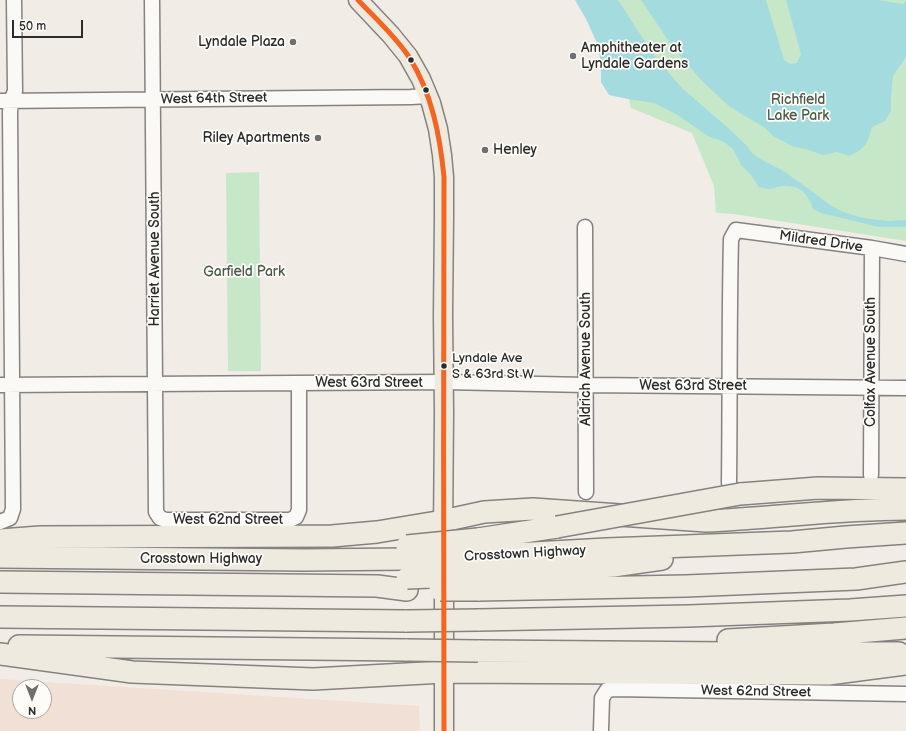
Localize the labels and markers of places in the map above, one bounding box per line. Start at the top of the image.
place label: Lyndale Plaza [198,34,285,50]
marker: Lyndale Plaza [288,37,298,47]
place label: Amphitheater at Lyndale Gardens [581,40,688,72]
marker: Amphitheater at Lyndale Gardens [568,51,578,61]
unlabelled marker [406,55,416,65]
unlabelled marker [421,85,431,95]
place label: Riley Apartments [203,130,310,146]
marker: Riley Apartments [313,133,323,143]
place label: Henley [493,142,537,158]
marker: Henley [480,145,490,155]
place label: Lyndale Ave S & 63rd St W [452,351,534,382]
marker: Lyndale Ave S & 63rd St W [439,361,449,371]

